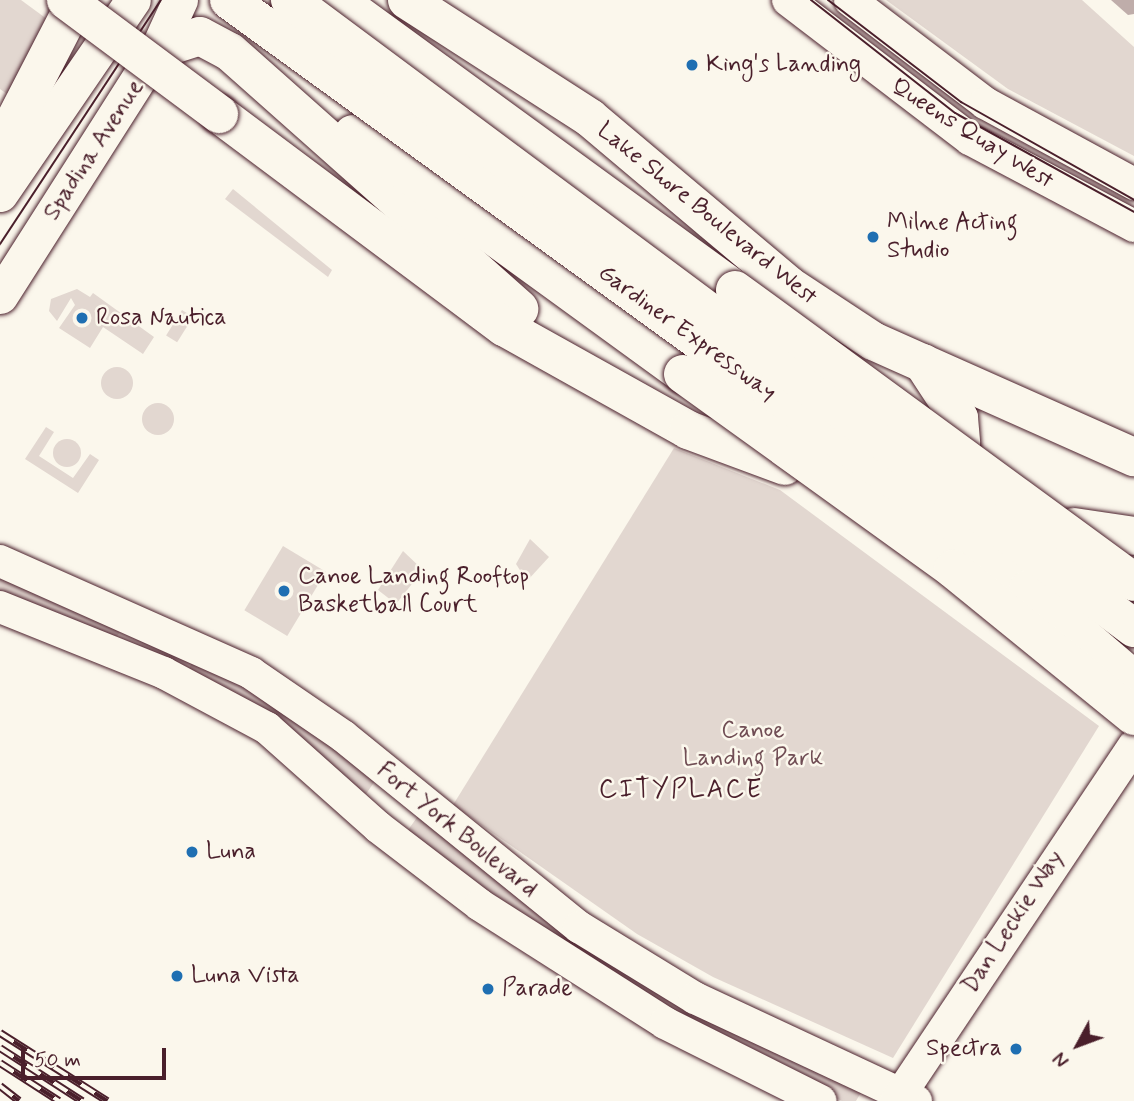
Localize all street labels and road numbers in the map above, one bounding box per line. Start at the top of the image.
street label: Queens Quay West [885,72,1059,196]
street label: Spadina Avenue [38,74,150,226]
street label: Lake Shore Boulevard West [593,118,821,310]
street label: Gardiner Expressway [589,256,785,410]
street label: Fort York Boulevard [371,756,543,904]
street label: Dan Leckie Way [955,844,1071,1000]

